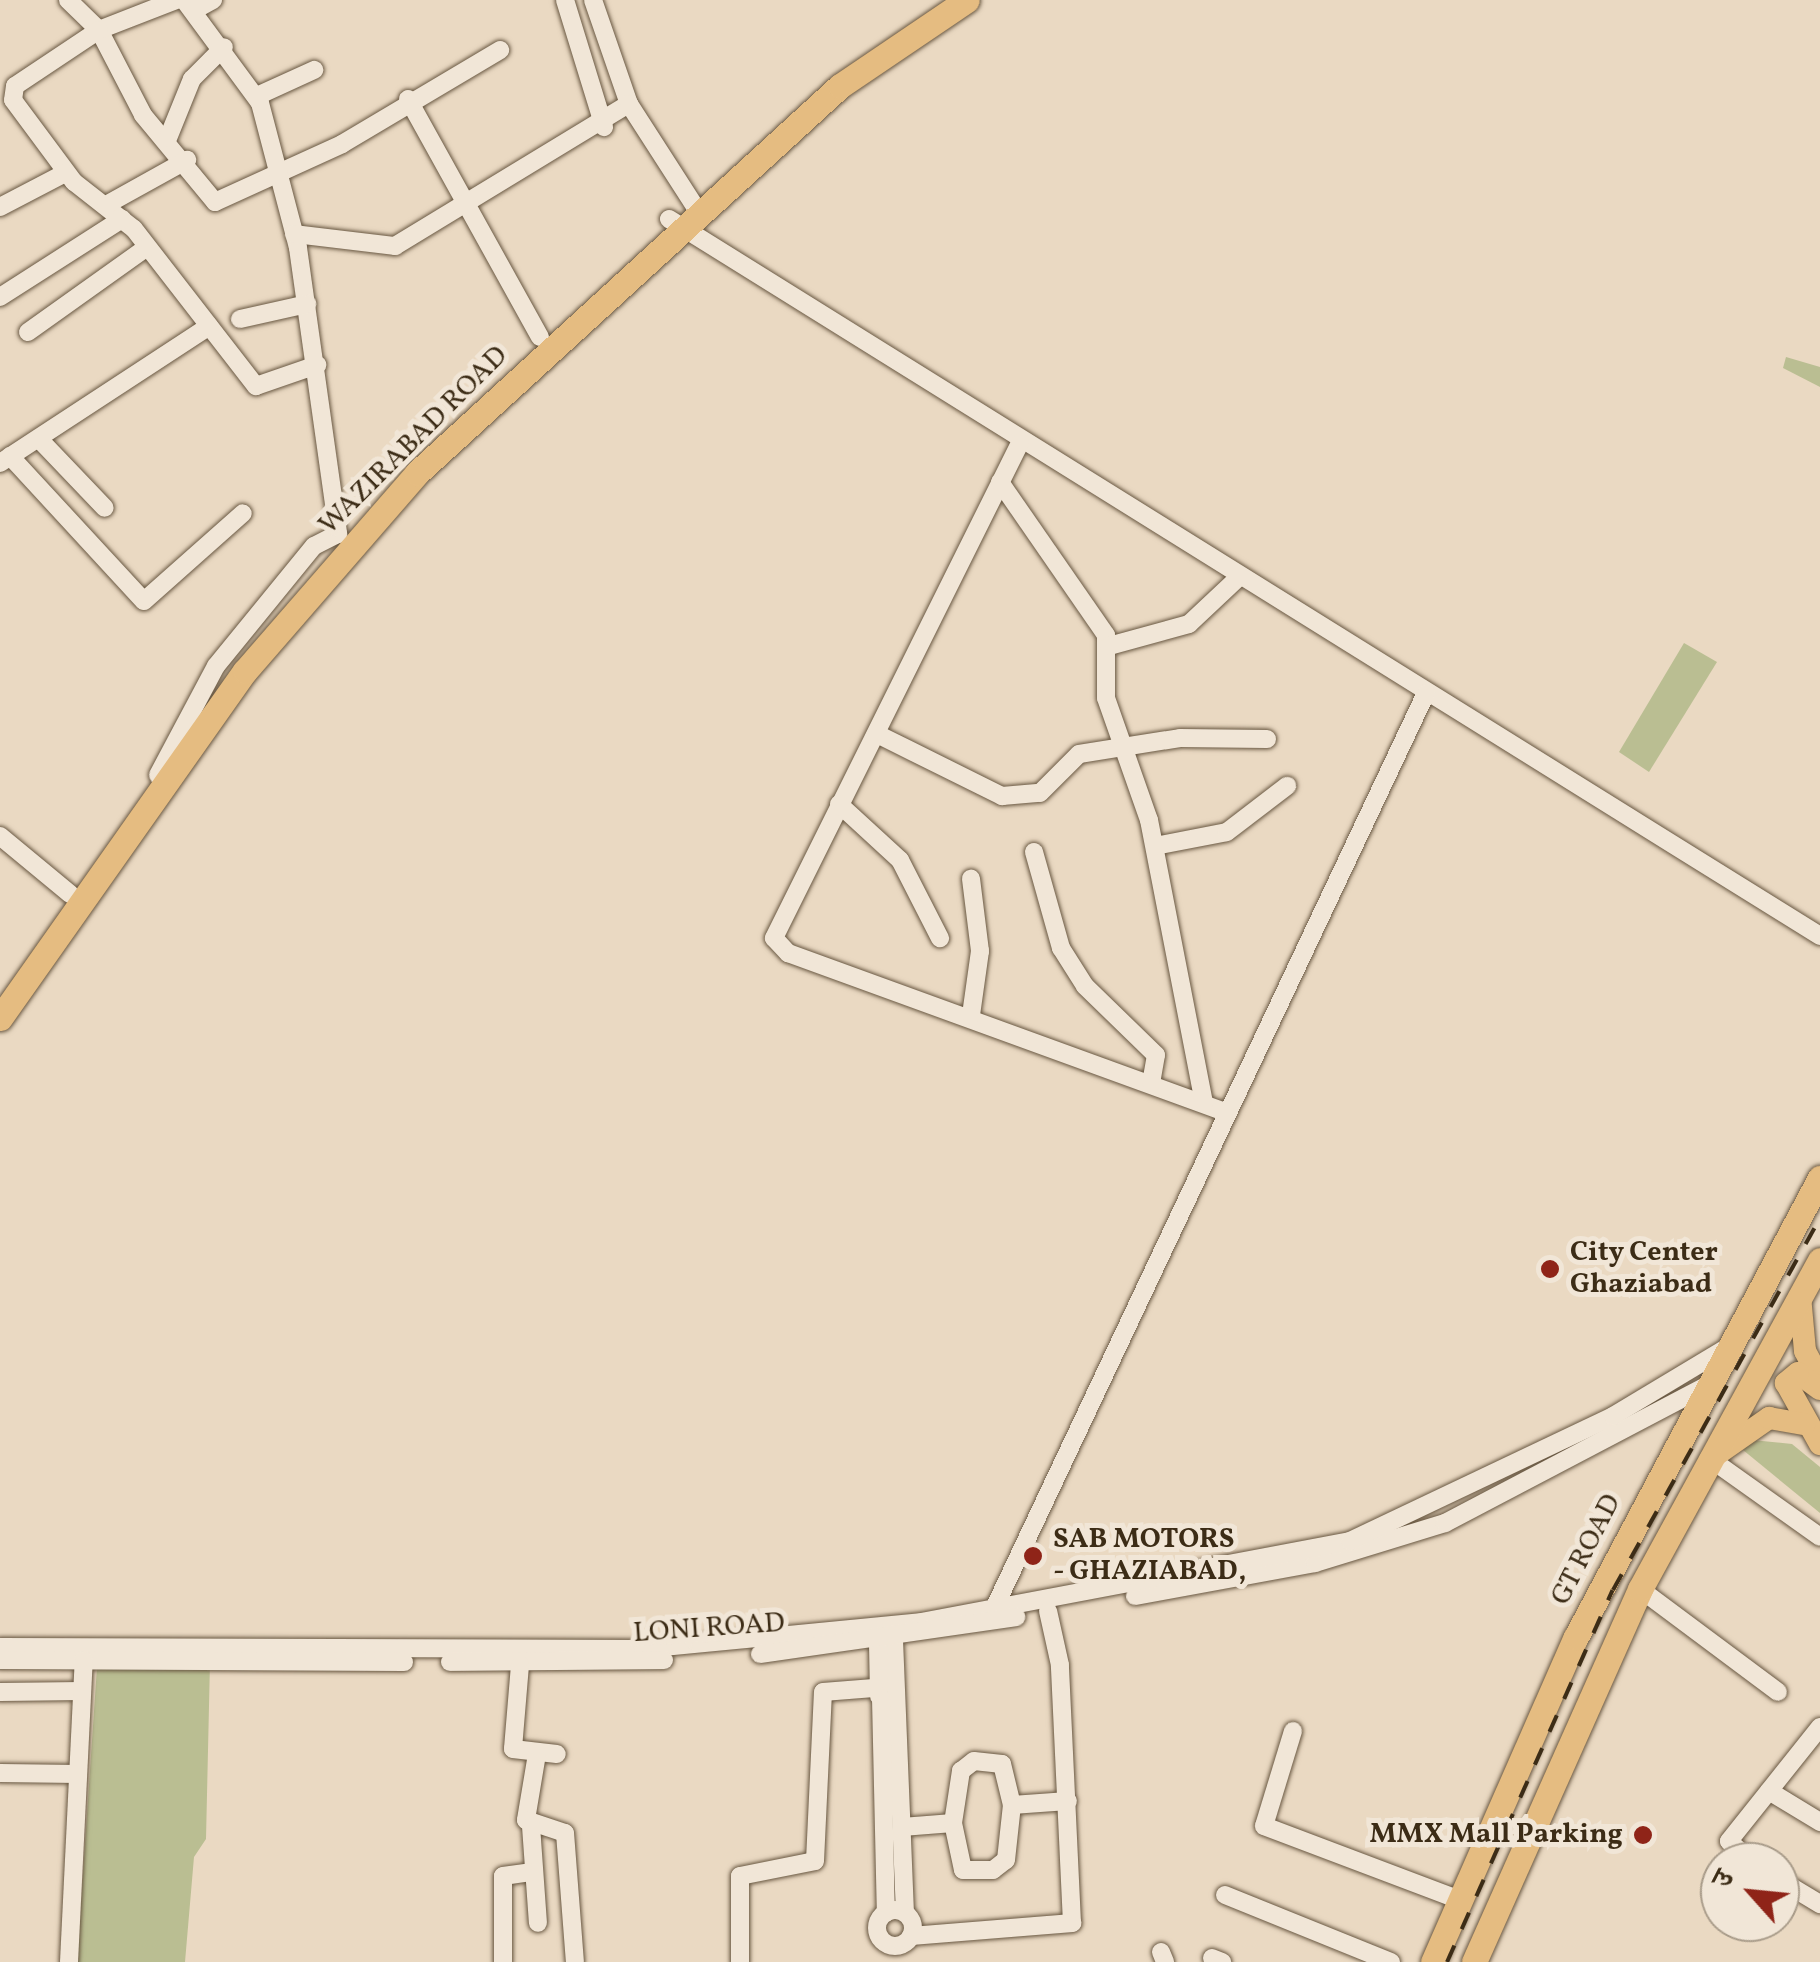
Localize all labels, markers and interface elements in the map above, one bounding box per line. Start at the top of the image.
street label: WAZIRABAD ROAD [313,340,515,542]
place label: City Center Ghaziabad [1570,1236,1718,1302]
marker: City Center Ghaziabad [1539,1258,1561,1280]
street label: GT ROAD [1545,1489,1629,1611]
place label: SAB MOTORS - GHAZIABAD, [1053,1523,1247,1589]
marker: SAB MOTORS - GHAZIABAD, [1022,1545,1044,1567]
street label: LONI ROAD [632,1607,786,1651]
place label: MMX Mall Parking [1370,1818,1623,1852]
marker: MMX Mall Parking [1632,1824,1654,1846]
north arrow [1700,1842,1800,1942]
text: उ [1704,1864,1745,1894]

